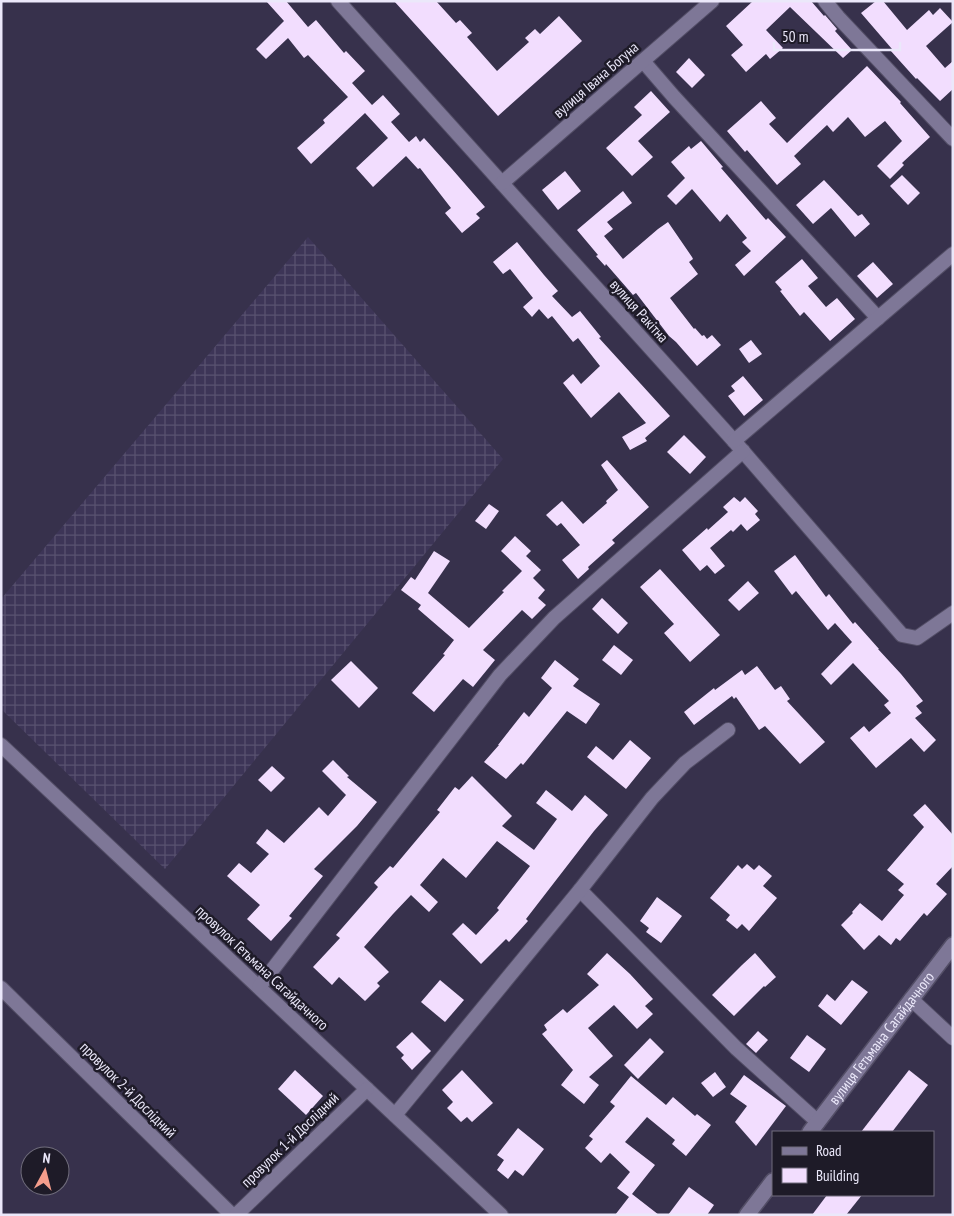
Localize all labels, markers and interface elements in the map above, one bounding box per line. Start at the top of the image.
scale bar [774,20,900,52]
text: 50 m [782,27,808,46]
street label: вулиця Івана Богуна [549,37,642,122]
street label: вулиця Ракітна [606,275,673,346]
street label: провулок Гетьмана Сагайдачного [192,901,333,1034]
street label: вулиця Гетьмана Сагайдачного [824,968,938,1108]
street label: провулок 2-й Дослідний [76,1038,180,1142]
street label: провулок 1-й Дослідний [237,1088,342,1191]
legend [772,1131,934,1196]
text: Road [816,1141,842,1160]
north arrow [20,1146,70,1196]
text: N [42,1149,51,1167]
text: Building [816,1166,859,1185]

